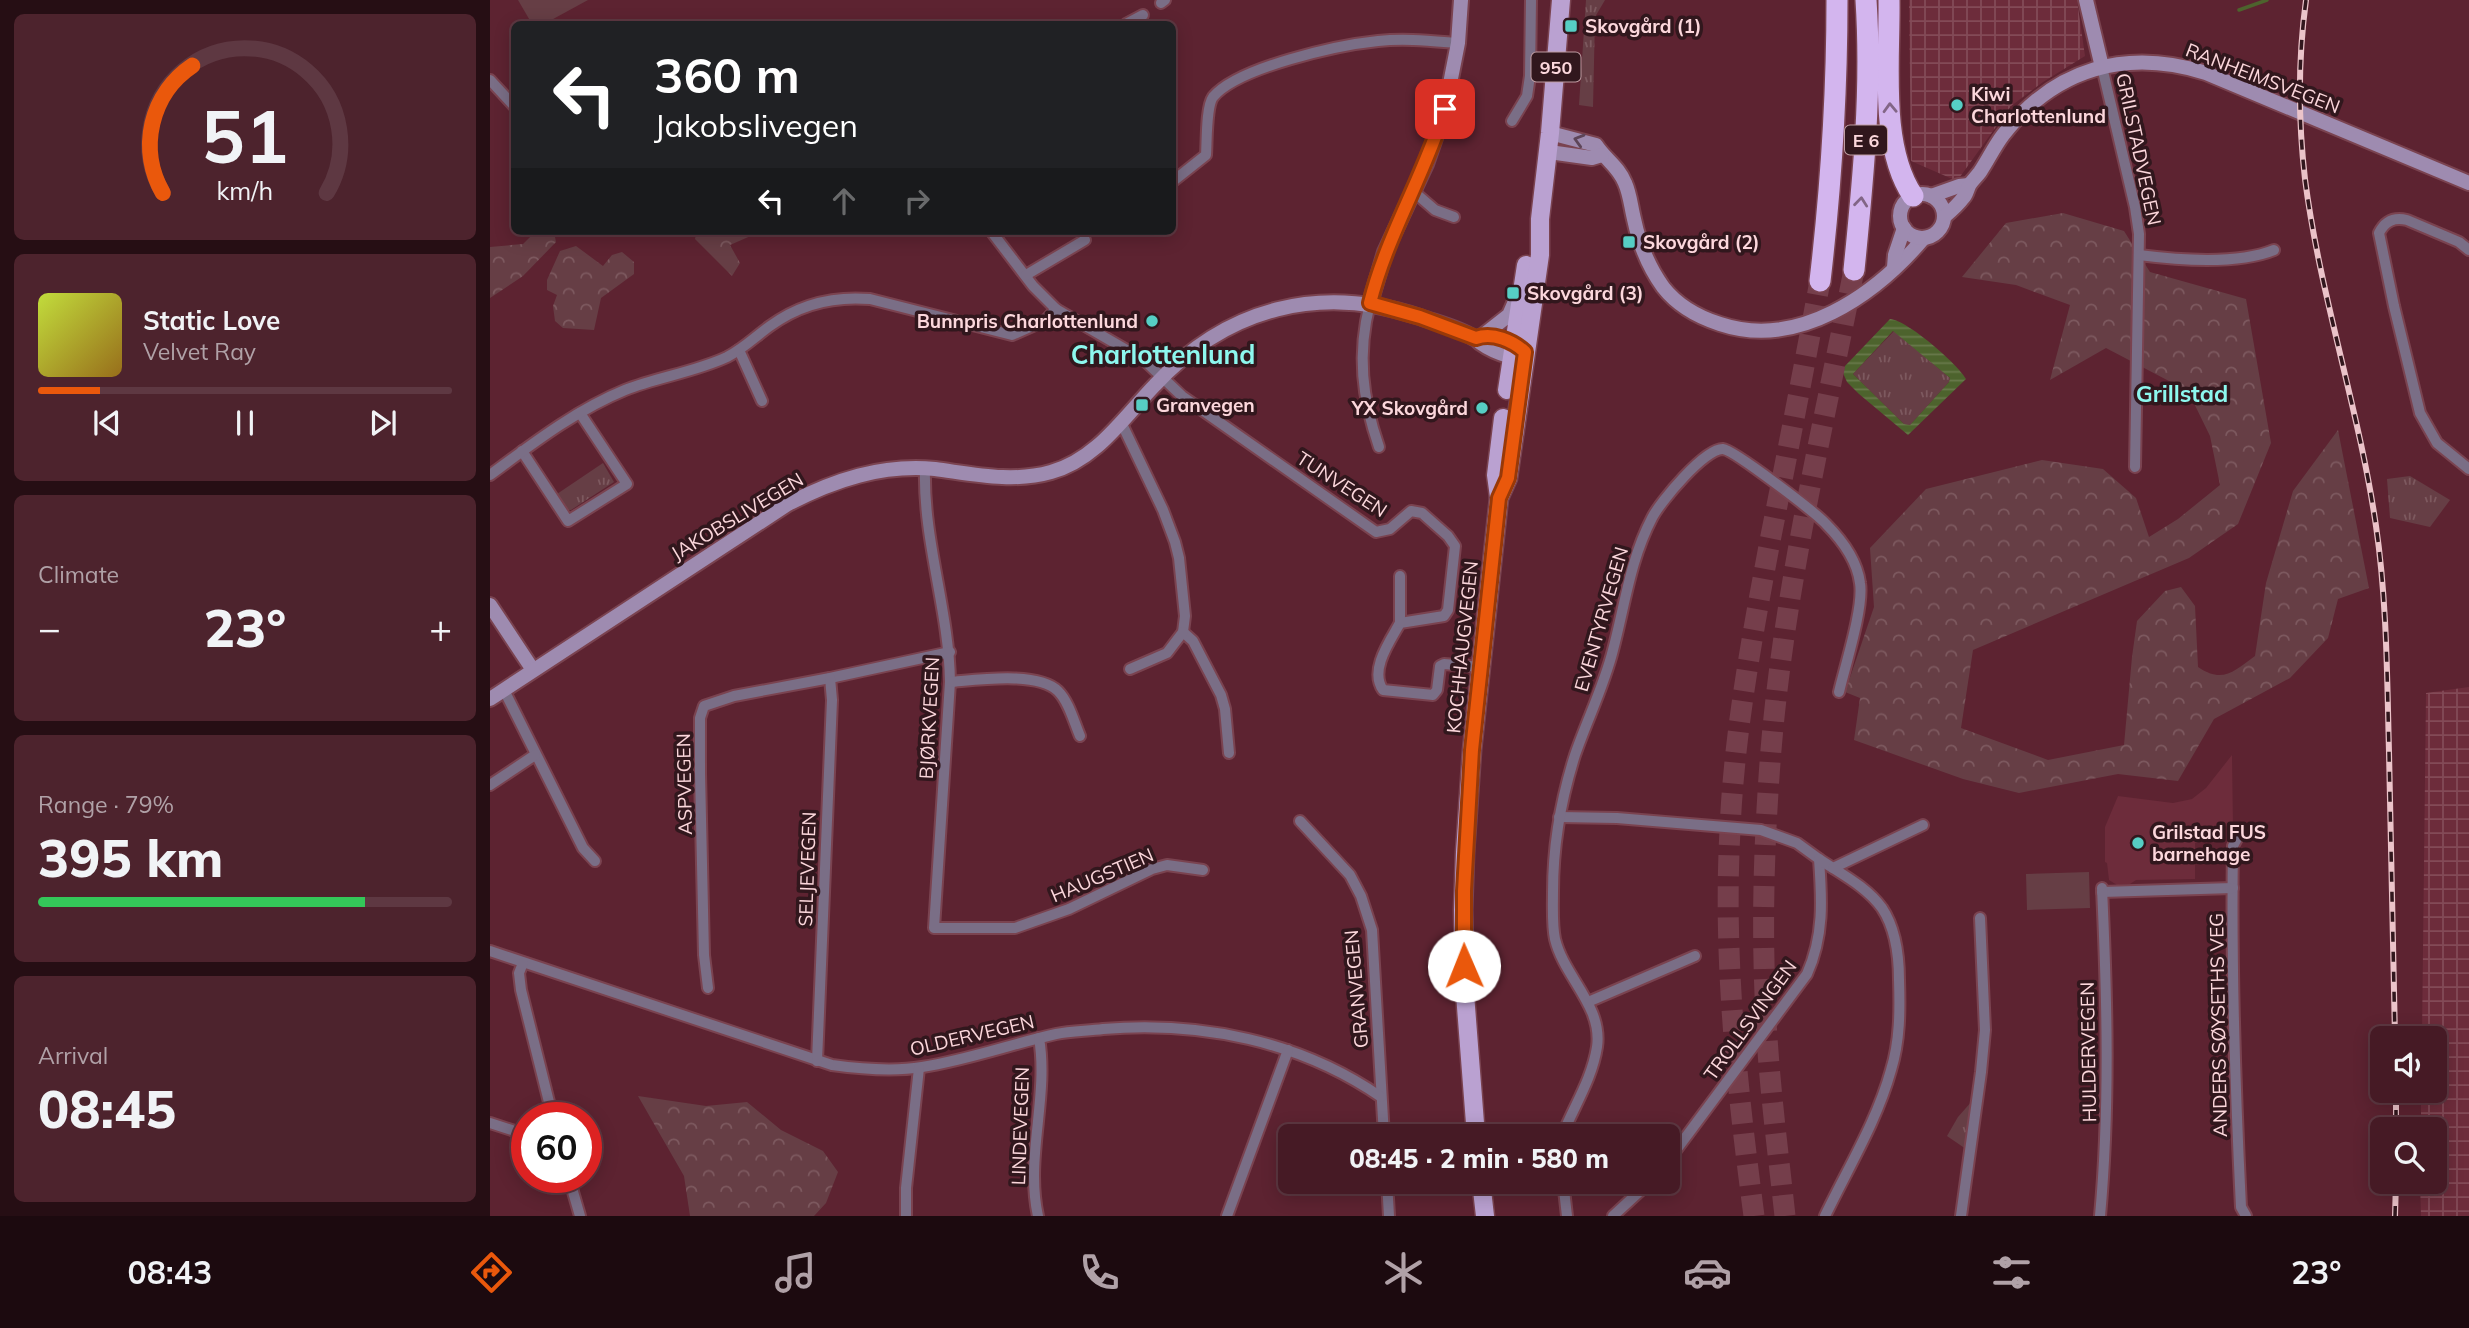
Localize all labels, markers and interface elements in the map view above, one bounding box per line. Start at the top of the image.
place label: Skovgård (1) [1585,14,1702,38]
marker: Skovgård (1) [1563,18,1579,34]
street label: RANHEIMSVEGEN [2182,38,2344,118]
text: 360 m [654,44,800,105]
icon: left [539,49,630,140]
road number: 950 [1532,52,1580,82]
street label: GRILSTADVEGEN [2111,71,2167,227]
pin [1415,79,1475,139]
place label: Kiwi Charlottenlund [1971,82,2106,128]
icon: arrive [1426,90,1464,128]
text: 51 [201,91,289,182]
marker: Kiwi Charlottenlund [1949,97,1965,113]
one-way arrow [1883,102,1898,113]
text: Jakobslivegen [654,105,858,145]
road number: E 6 [1845,125,1887,154]
one-way arrow [1573,134,1585,148]
text: km/h [217,175,273,206]
icon: left [752,182,790,220]
icon: ahead [825,182,863,220]
icon: right [898,182,936,220]
one-way arrow [1853,197,1868,208]
place label: Skovgård (2) [1643,230,1760,254]
marker: Skovgård (2) [1621,234,1637,250]
place label: Skovgård (3) [1527,281,1644,305]
marker: Skovgård (3) [1505,285,1521,301]
text: Static Love [143,304,280,337]
place label: Bunnpris Charlottenlund [917,309,1138,333]
marker: Bunnpris Charlottenlund [1144,313,1160,329]
text: Velvet Ray [143,337,256,366]
district label: Charlottenlund [1071,338,1255,371]
district label: Grillstad [2136,379,2228,408]
place label: Granvegen [1156,393,1255,417]
place label: YX Skovgård [1351,396,1468,420]
marker: Granvegen [1134,397,1150,413]
marker: YX Skovgård [1474,400,1490,416]
icon: previous [88,404,126,442]
icon: pause [226,404,264,442]
icon: next [364,404,402,442]
street label: TUNVEGEN [1292,446,1392,522]
street label: JAKOBSLIVEGEN [667,467,807,565]
street label: EVENTYRVEGEN [1569,544,1633,694]
text: Climate [38,560,119,589]
street label: KOCHHAUGVEGEN [1441,560,1483,734]
text: 23° [204,595,286,660]
text: − [38,604,61,652]
text: + [429,604,452,652]
street label: BJØRKVEGEN [914,656,944,780]
street label: ASPVEGEN [671,733,697,835]
text: Range · 79% [38,790,174,819]
street label: SELJEVEGEN [793,811,821,927]
place label: Grilstad FUS barnehage [2152,820,2266,866]
text: 395 km [38,825,223,890]
marker: Grilstad FUS barnehage [2130,835,2146,851]
street label: HAUGSTIEN [1047,843,1157,907]
street label: ANDERS SØYSETHS VEG [2204,913,2232,1137]
street label: GRANVEGEN [1339,929,1373,1049]
position arrow [1427,929,1501,1003]
street label: TROLLSVINGEN [1698,955,1802,1085]
street label: HULDERVEGEN [2075,981,2101,1123]
street label: OLDERVEGEN [907,1009,1037,1061]
map controls [2370,1026,2447,1194]
button: sound [2370,1026,2447,1103]
text: Arrival [38,1041,108,1070]
street label: LINDEVEGEN [1006,1066,1034,1186]
text: 08:45 [38,1076,176,1141]
speed limit sign: 60 [511,1102,602,1193]
button: search [2370,1117,2447,1194]
text: 08:45 · 2 min · 580 m [1349,1142,1609,1175]
icon: directions [467,1248,516,1297]
icon: music [771,1248,820,1297]
icon: phone [1075,1248,1124,1297]
icon: climate [1379,1248,1428,1297]
icon: car [1683,1248,1732,1297]
icon: filters [1987,1248,2036,1297]
text: 08:43 [127,1252,212,1292]
text: 23° [2291,1252,2341,1292]

